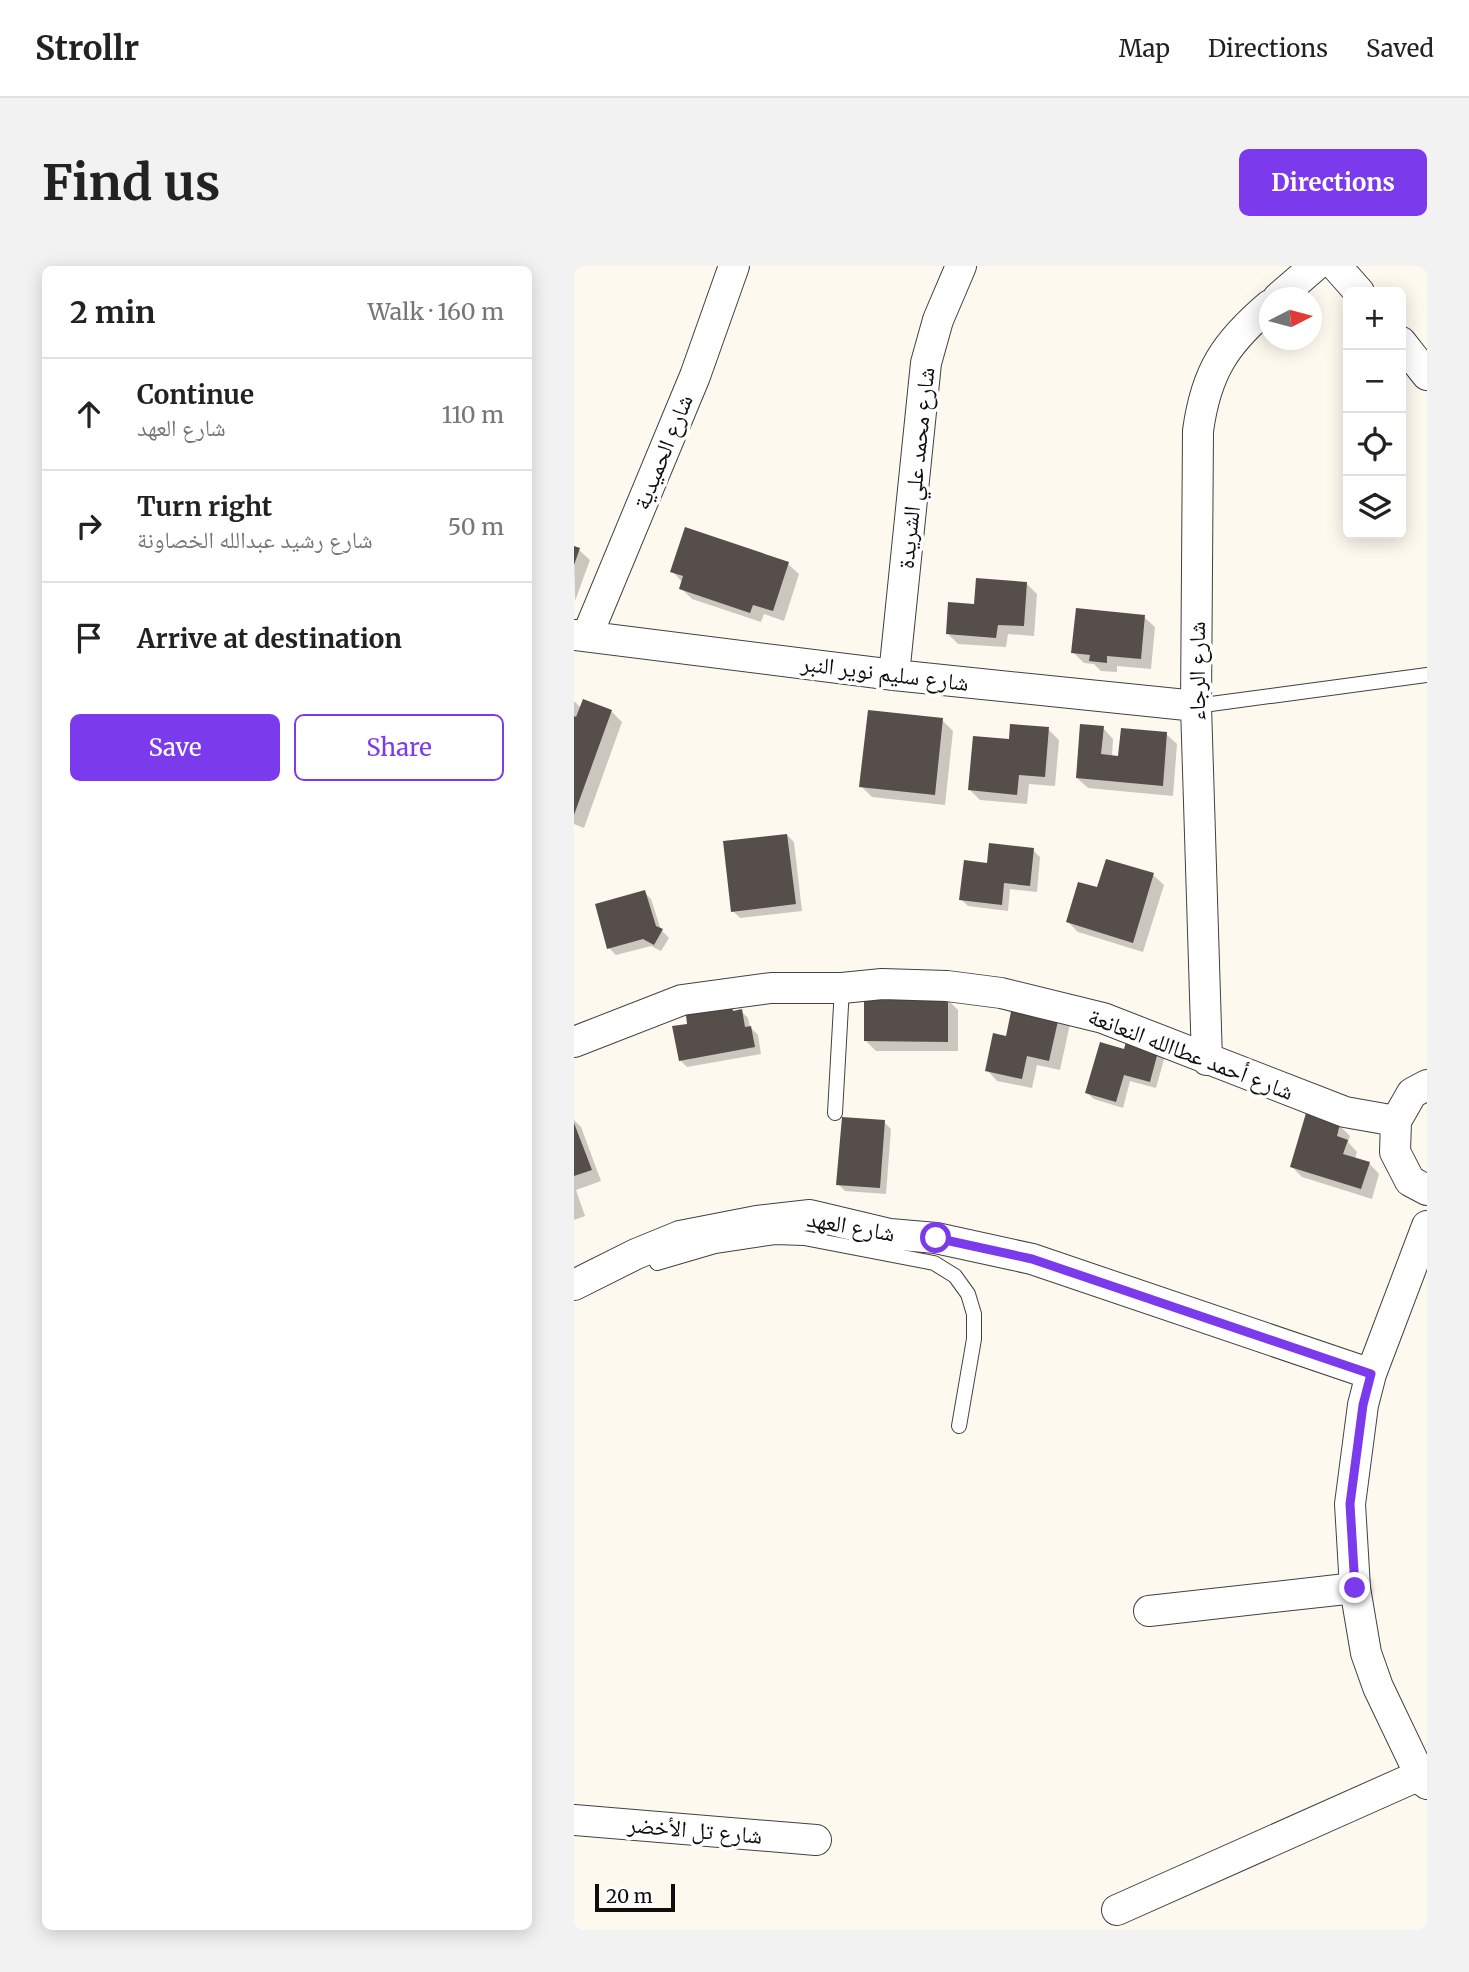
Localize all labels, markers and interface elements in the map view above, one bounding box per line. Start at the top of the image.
text: Strollr [35,28,139,69]
text: Map [1119,33,1170,64]
text: Directions [1208,33,1328,64]
text: Saved [1366,33,1434,64]
button: Directions [1239,149,1427,216]
text: Find us [42,152,220,213]
north arrow [1259,287,1322,350]
map controls [1343,287,1406,539]
button: + [1343,287,1406,350]
text: 2 min [70,293,155,331]
text: Walk · 160 m [368,297,504,326]
button: − [1343,350,1406,413]
street label: شارع محمد علي الشريدة [891,366,945,571]
text: Continue [137,378,254,411]
street label: شارع الحميدية [626,390,700,514]
icon: ahead [70,395,108,433]
text: 110 m [442,400,504,429]
text: شارع العهد [137,413,226,442]
button: locate [1343,413,1406,476]
button: layers [1343,476,1406,539]
text: Turn right [137,490,272,523]
icon: right [70,507,108,545]
text: 50 m [448,512,504,541]
text: شارع رشيد عبدالله الخصاونة [137,525,373,554]
icon: arrive [70,619,108,657]
street label: شارع الرجاء [1182,621,1212,721]
text: Arrive at destination [137,622,402,655]
street label: شارع سليم نوير النبر [798,648,971,699]
button: Save [70,714,280,781]
button: Share [294,714,504,781]
street label: شارع أحمد عطاالله النعانعة [1084,1001,1298,1107]
street label: شارع العهد [805,1204,897,1248]
route start [920,1222,951,1253]
route end [1339,1572,1370,1603]
street label: شارع تل الأخضر [625,1809,764,1851]
scale bar [595,1881,676,1913]
text: 20 m [606,1884,653,1908]

